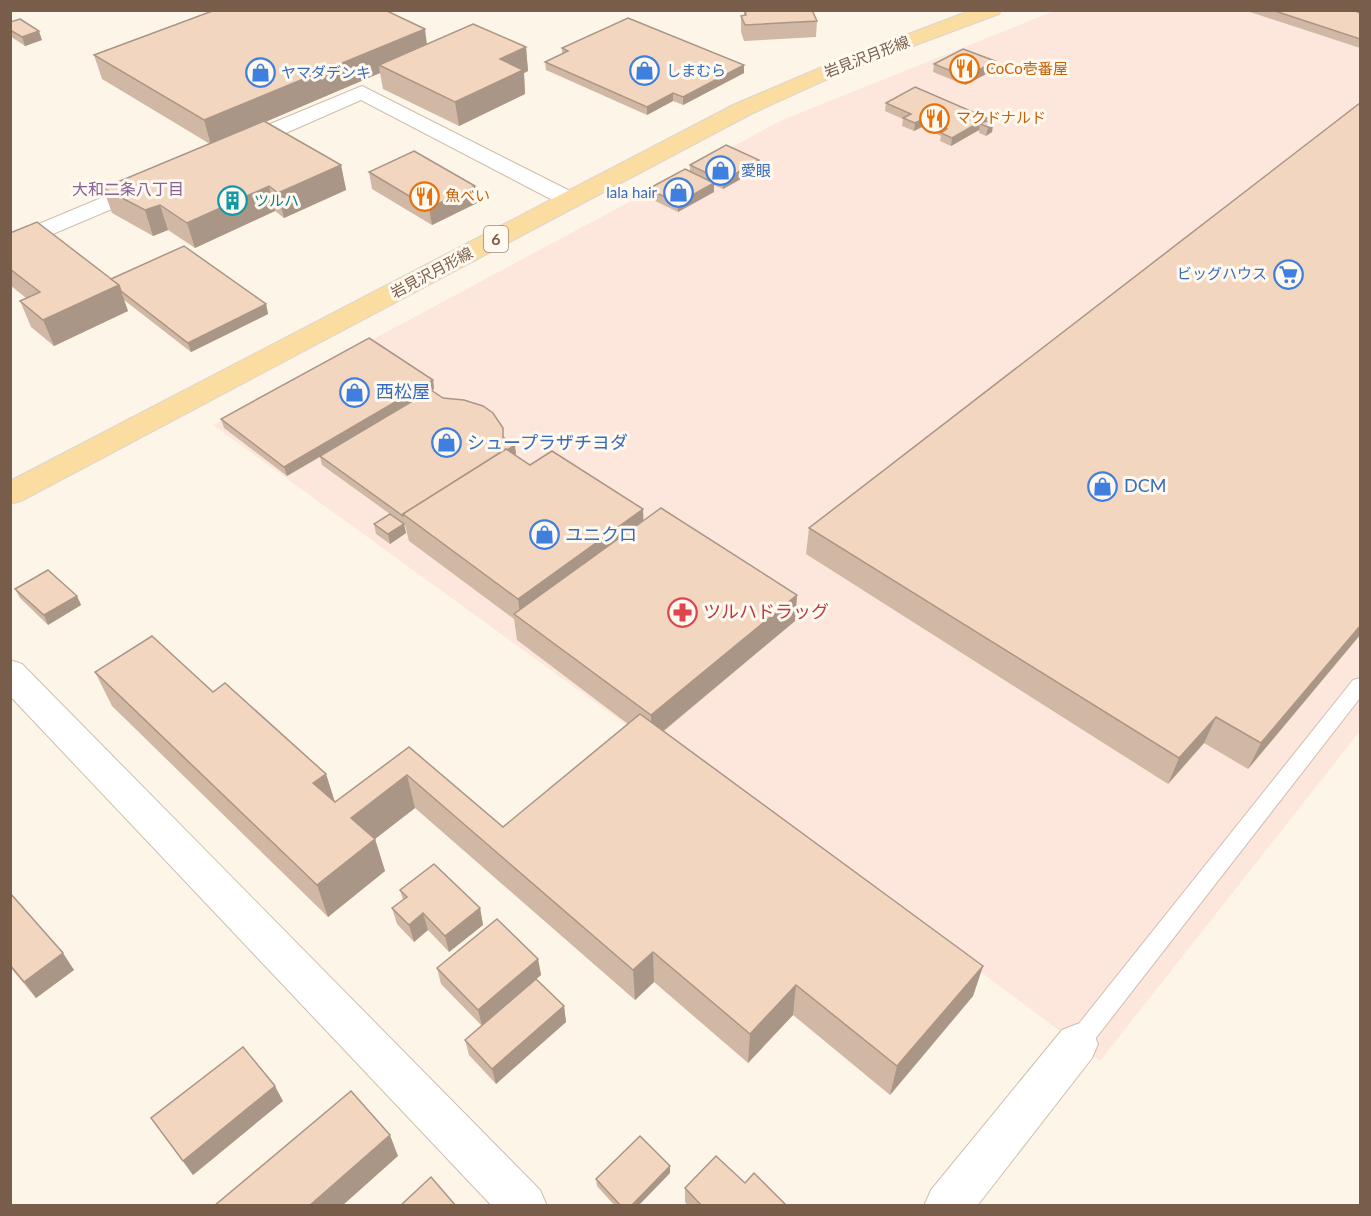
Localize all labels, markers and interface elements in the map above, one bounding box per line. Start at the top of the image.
street label: 岩見沢月形線 [821,32,912,81]
restaurant icon: CoCo壱番屋 [949,53,981,85]
shop icon: しまむら [629,55,661,87]
shop icon: ヤマダデンキ [244,57,276,89]
place label: CoCo壱番屋 [986,59,1068,77]
place label: しまむら [666,61,726,79]
place label: ヤマダデンキ [281,63,371,81]
restaurant icon: マクドナルド [919,102,951,134]
place label: マクドナルド [956,108,1046,126]
shop icon: 愛眼 [704,155,736,187]
place label: 愛眼 [741,161,771,179]
shop icon: lala hair [662,177,694,209]
district label: 大和二条八丁目 [72,179,184,198]
restaurant icon: 魚べい [408,180,440,212]
place label: lala hair [606,183,658,201]
building icon: ツルハ [217,185,249,217]
place label: 魚べい [445,186,490,204]
place label: ツルハ [254,191,299,209]
road number: 6 [484,226,508,252]
street label: 岩見沢月形線 [388,243,475,301]
supermarket icon: ビッグハウス [1272,258,1304,290]
place label: ビッグハウス [1177,264,1267,282]
shop icon: 西松屋 [339,376,371,408]
place label: 西松屋 [376,380,430,402]
shop icon: シュープラザチヨダ [430,427,462,459]
place label: シュープラザチヨダ [467,431,628,453]
shop icon: DCM [1087,470,1119,502]
place label: DCM [1124,474,1166,496]
shop icon: ユニクロ [528,519,560,551]
place label: ユニクロ [565,523,637,545]
pharmacy icon: ツルハドラッグ [666,596,698,628]
place label: ツルハドラッグ [703,600,829,622]

